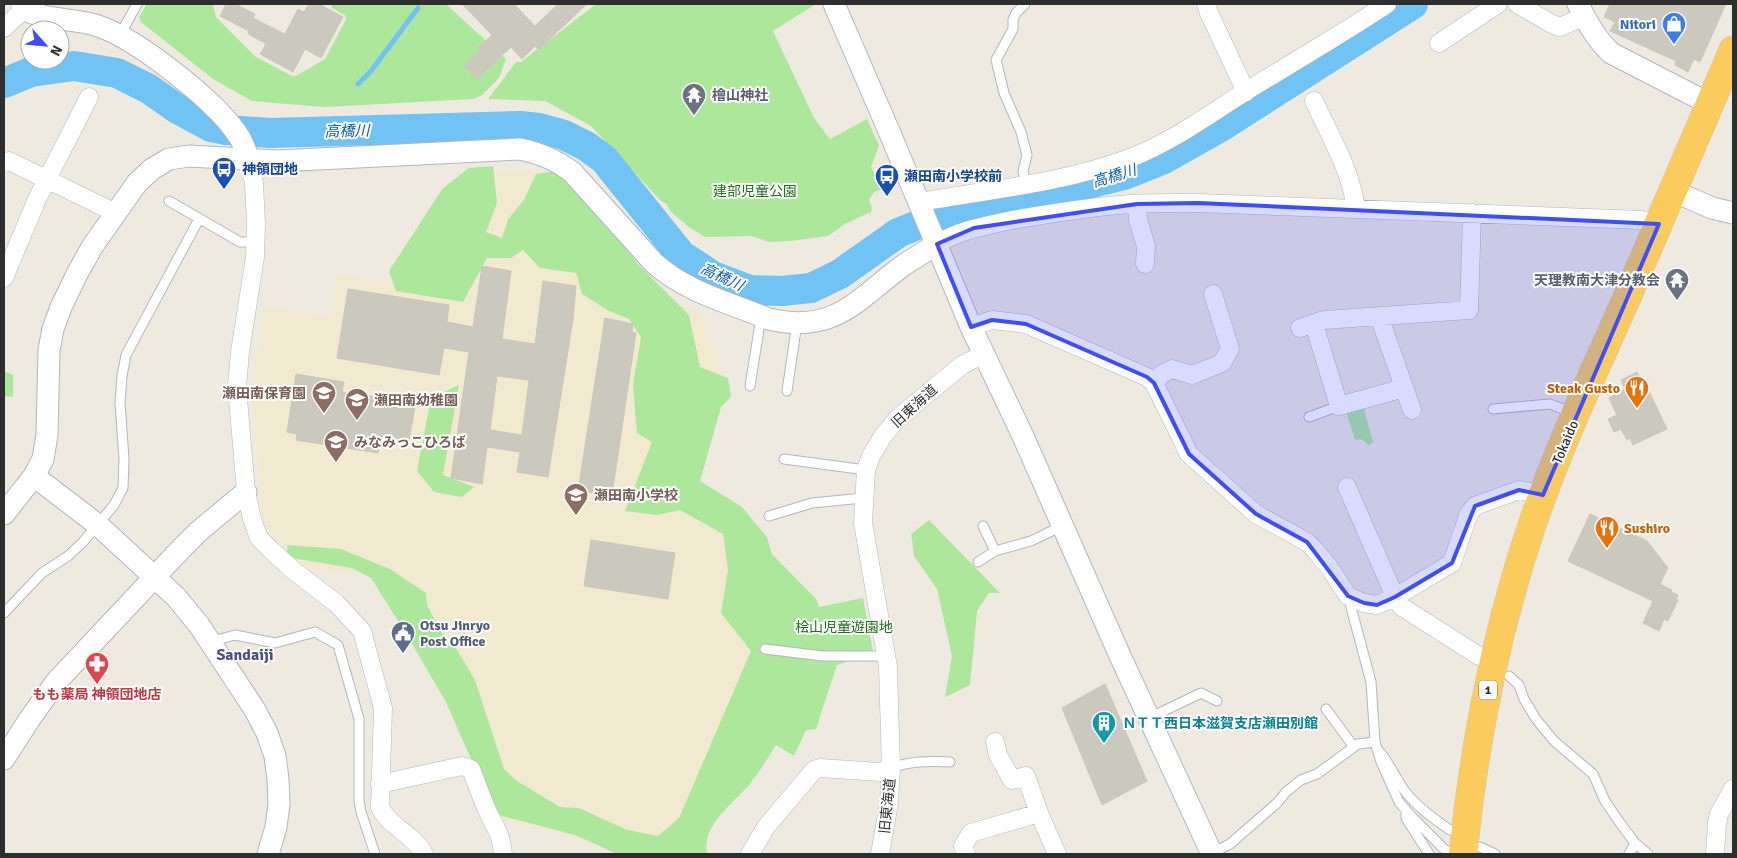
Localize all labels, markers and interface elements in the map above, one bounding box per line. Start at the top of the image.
shop icon: Nitori [1661,11,1687,45]
place label: Nitori [1620,16,1656,33]
north arrow [20,20,70,70]
text: N [46,42,66,59]
temple icon: 檜山神社 [681,82,707,116]
place label: 檜山神社 [712,87,768,104]
water label: 高橋川 [324,122,372,140]
bus stop icon: 神領団地 [211,156,237,190]
water label: 高橋川 [1090,160,1140,191]
place label: 神領団地 [242,161,298,178]
bus stop icon: 瀬田南小学校前 [874,163,900,197]
place label: 瀬田南小学校前 [904,168,1002,185]
park label: 建部児童公園 [713,183,797,200]
water label: 高橋川 [698,259,748,296]
temple icon: 天理教南大津分教会 [1664,267,1690,301]
place label: 天理教南大津分教会 [1534,272,1660,289]
restaurant icon: Steak Gusto [1624,375,1650,409]
school or university icon: 瀬田南保育園 [311,380,337,414]
place label: Steak Gusto [1547,380,1620,397]
street label: 旧東海道 [888,381,941,431]
place label: 瀬田南保育園 [222,385,306,402]
school or university icon: 瀬田南幼稚園 [344,387,370,421]
place label: 瀬田南幼稚園 [374,392,458,409]
street label: Tokaido [1549,418,1582,467]
school or university icon: みなみっこひろば [323,429,349,463]
place label: みなみっこひろば [354,434,466,451]
school or university icon: 瀬田南小学校 [563,482,589,516]
place label: 瀬田南小学校 [594,487,678,504]
restaurant icon: Sushiro [1594,515,1620,549]
place label: Sushiro [1624,520,1670,537]
place label: Otsu Jinryo Post Office [420,617,490,650]
park label: 桧山児童遊園地 [795,619,893,636]
public building icon: Otsu Jinryo Post Office [390,620,416,654]
district label: Sandaiji [216,645,274,665]
pharmacy icon: もも薬局 神領団地店 [84,651,110,685]
road number: 1 [1479,680,1497,700]
place label: もも薬局 神領団地店 [32,686,162,703]
building icon: ＮＴＴ西日本滋賀支店瀬田別館 [1091,710,1117,744]
place label: ＮＴＴ西日本滋賀支店瀬田別館 [1122,715,1318,732]
street label: 旧東海道 [876,777,899,835]

